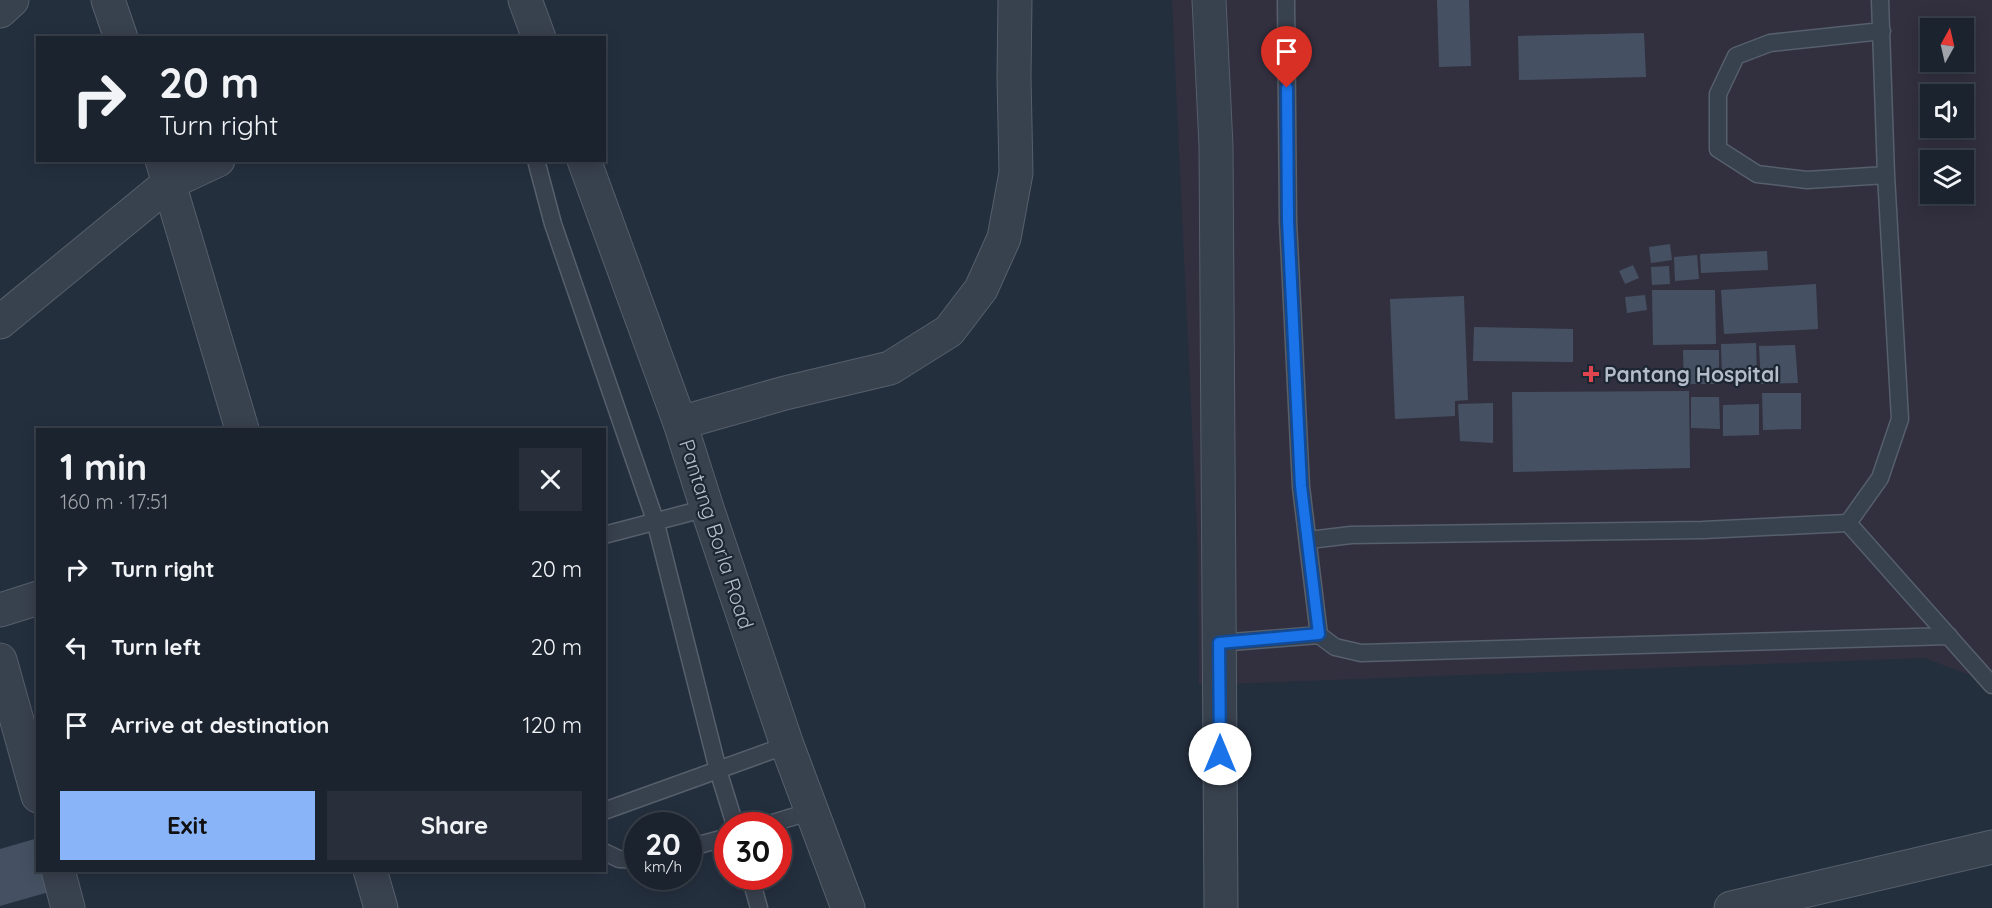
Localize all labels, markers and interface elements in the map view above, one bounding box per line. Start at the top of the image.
north arrow [1920,18,1974,72]
map controls [1920,18,1974,204]
pin [1261,26,1312,88]
icon: arrive [1270,35,1303,68]
text: 20 m [159,56,259,109]
icon: right [60,60,138,138]
button: sound [1920,84,1974,138]
text: Turn right [159,108,278,142]
button: layers [1920,150,1974,204]
place label: Pantang Hospital [1604,361,1780,387]
marker: Pantang Hospital [1582,365,1600,383]
street label: Pantang Borla Road [674,436,760,632]
text: 1 min [60,444,147,489]
button: close [519,448,582,511]
text: 160 m · 17:51 [60,489,168,514]
icon: right [60,553,93,586]
text: Turn right [111,555,215,583]
text: 20 m [531,555,582,583]
icon: left [60,631,93,664]
text: Turn left [111,633,201,661]
text: 20 m [531,633,582,661]
icon: arrive [60,709,93,742]
text: Arrive at destination [111,711,329,739]
text: 120 m [523,711,582,739]
position arrow [1188,722,1252,786]
button: Exit [60,791,315,860]
button: Share [327,791,582,860]
speed limit sign: 30 [714,812,792,890]
text: 20 [645,825,681,863]
text: km/h [644,857,682,876]

